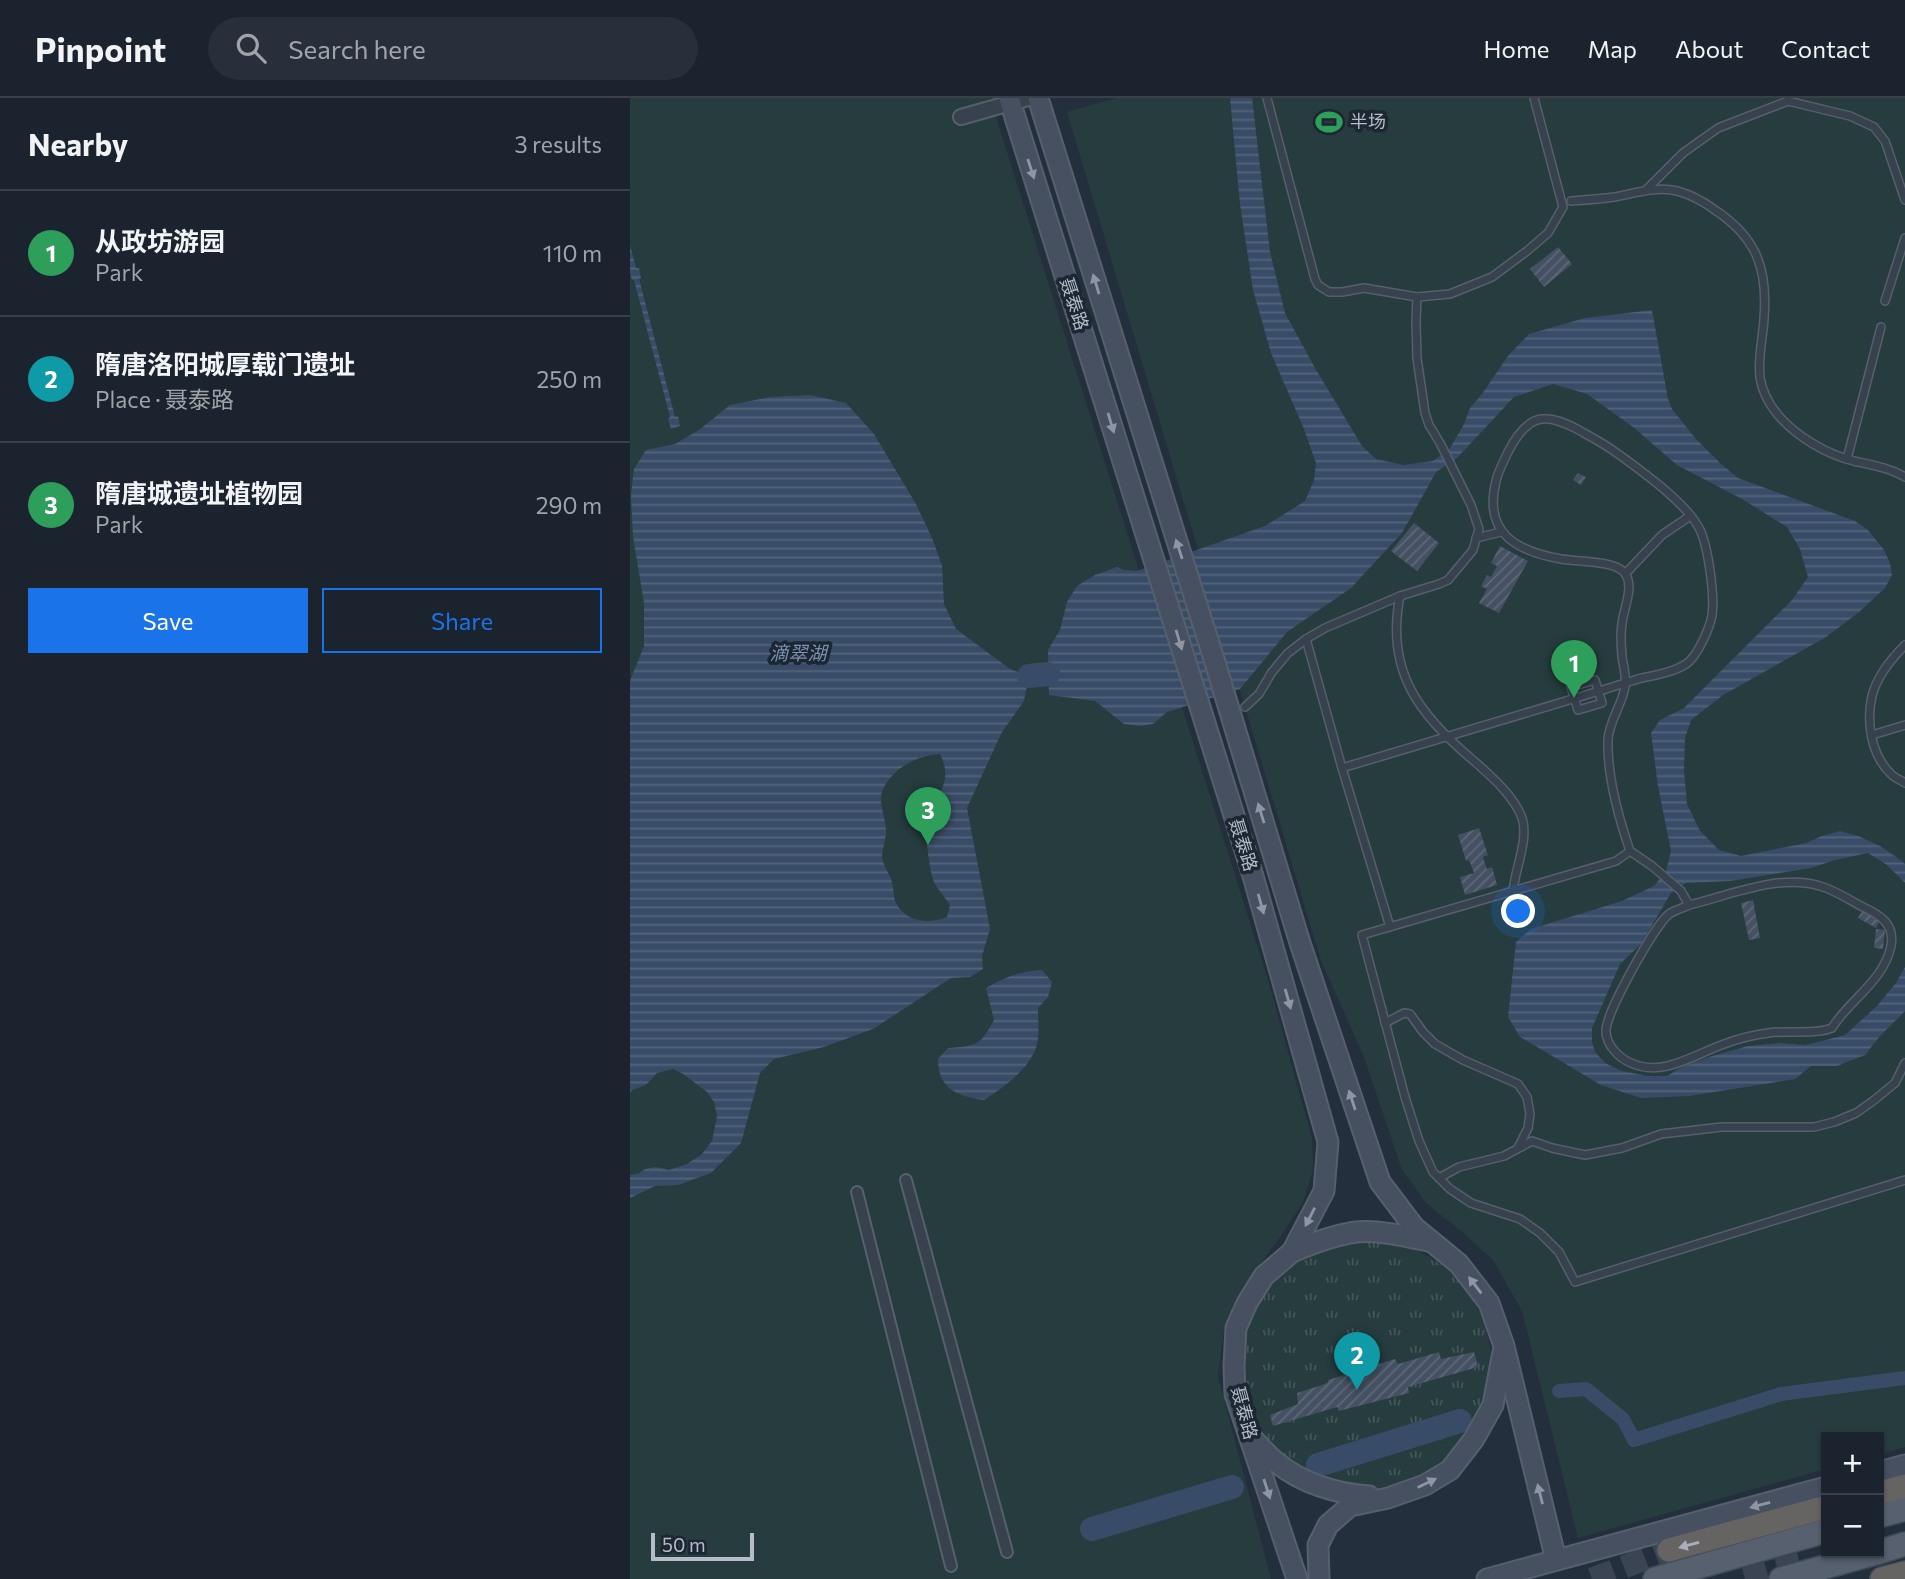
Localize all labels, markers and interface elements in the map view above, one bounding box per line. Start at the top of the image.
search box [208,17,698,80]
text: Pinpoint [35,28,166,69]
icon: search [232,29,270,67]
text: Search here [288,33,426,64]
text: Home [1484,34,1550,63]
text: Map [1588,34,1637,63]
text: About [1675,34,1743,63]
text: Contact [1781,34,1870,63]
sports icon: 半场 [1314,107,1344,137]
place label: 半场 [1350,110,1386,132]
text: Nearby [28,125,128,162]
text: 3 results [515,130,602,158]
one-way arrow [1026,158,1037,179]
text: 从政坊游园 [95,225,225,256]
text: 1 [46,239,56,267]
text: 110 m [543,239,602,267]
text: Park [95,258,143,286]
one-way arrow [1090,274,1101,295]
street label: 聂泰路 [1056,275,1094,333]
text: 隋唐洛阳城厚载门遗址 [95,348,355,379]
text: 2 [44,365,58,393]
text: 250 m [537,365,602,393]
text: Place · 聂泰路 [95,385,234,413]
one-way arrow [1106,412,1117,433]
text: 隋唐城遗址植物园 [95,477,303,508]
text: 3 [44,491,58,519]
text: 290 m [536,491,602,519]
text: Park [95,510,143,538]
one-way arrow [1173,538,1184,559]
button: Save [28,588,308,653]
button: Share [322,588,602,653]
one-way arrow [1175,629,1185,650]
pin: 1 [1551,640,1597,698]
water label: 滴翠湖 [769,641,829,664]
pin: 3 [905,787,951,845]
one-way arrow [1255,802,1265,823]
street label: 聂泰路 [1226,816,1262,874]
one-way arrow [1256,894,1266,915]
your location [1501,894,1535,928]
one-way arrow [1283,989,1293,1010]
one-way arrow [1347,1090,1357,1111]
one-way arrow [1304,1208,1316,1227]
one-way arrow [1468,1276,1483,1294]
pin: 2 [1334,1332,1380,1390]
street label: 聂泰路 [1227,1384,1263,1442]
map controls [1821,1432,1884,1558]
button: + [1821,1432,1884,1495]
one-way arrow [1417,1477,1437,1488]
one-way arrow [1262,1478,1273,1499]
one-way arrow [1534,1483,1545,1505]
button: − [1821,1495,1884,1558]
one-way arrow [1750,1500,1771,1510]
scale bar [651,1530,754,1562]
text: 50 m [662,1533,706,1556]
one-way arrow [1679,1540,1700,1550]

